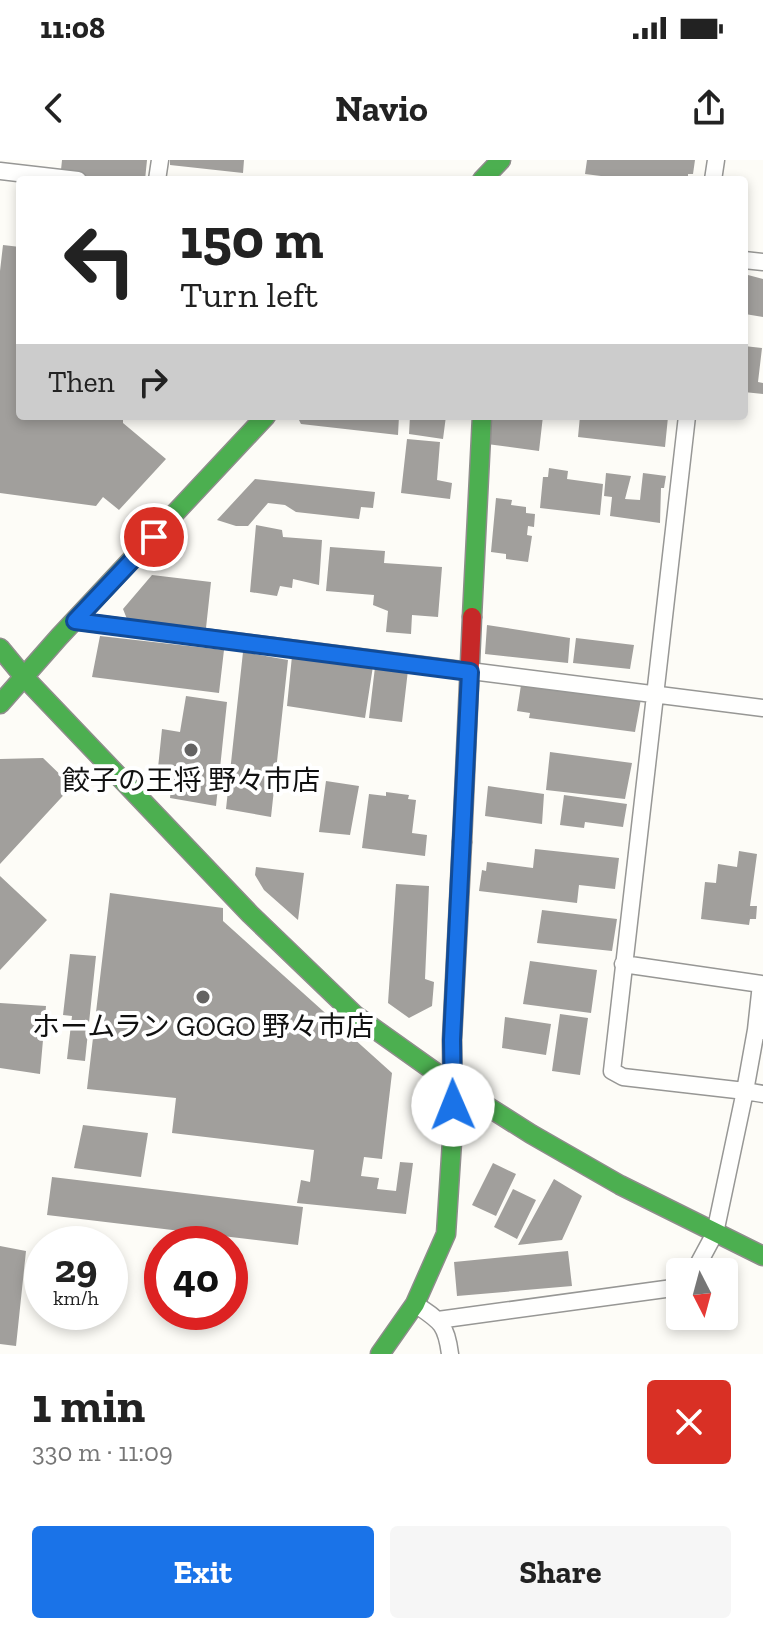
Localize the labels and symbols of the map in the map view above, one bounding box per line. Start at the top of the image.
pin [120,503,188,571]
marker: 餃子の王将 野々市店 [182,741,200,759]
place label: 餃子の王将 野々市店 [62,764,320,797]
marker: ホームラン GOGO 野々市店 [194,988,212,1006]
place label: ホームラン GOGO 野々市店 [32,1010,374,1043]
position arrow [411,1063,495,1147]
speed limit sign: 40 [144,1226,248,1330]
north arrow [666,1258,738,1330]

